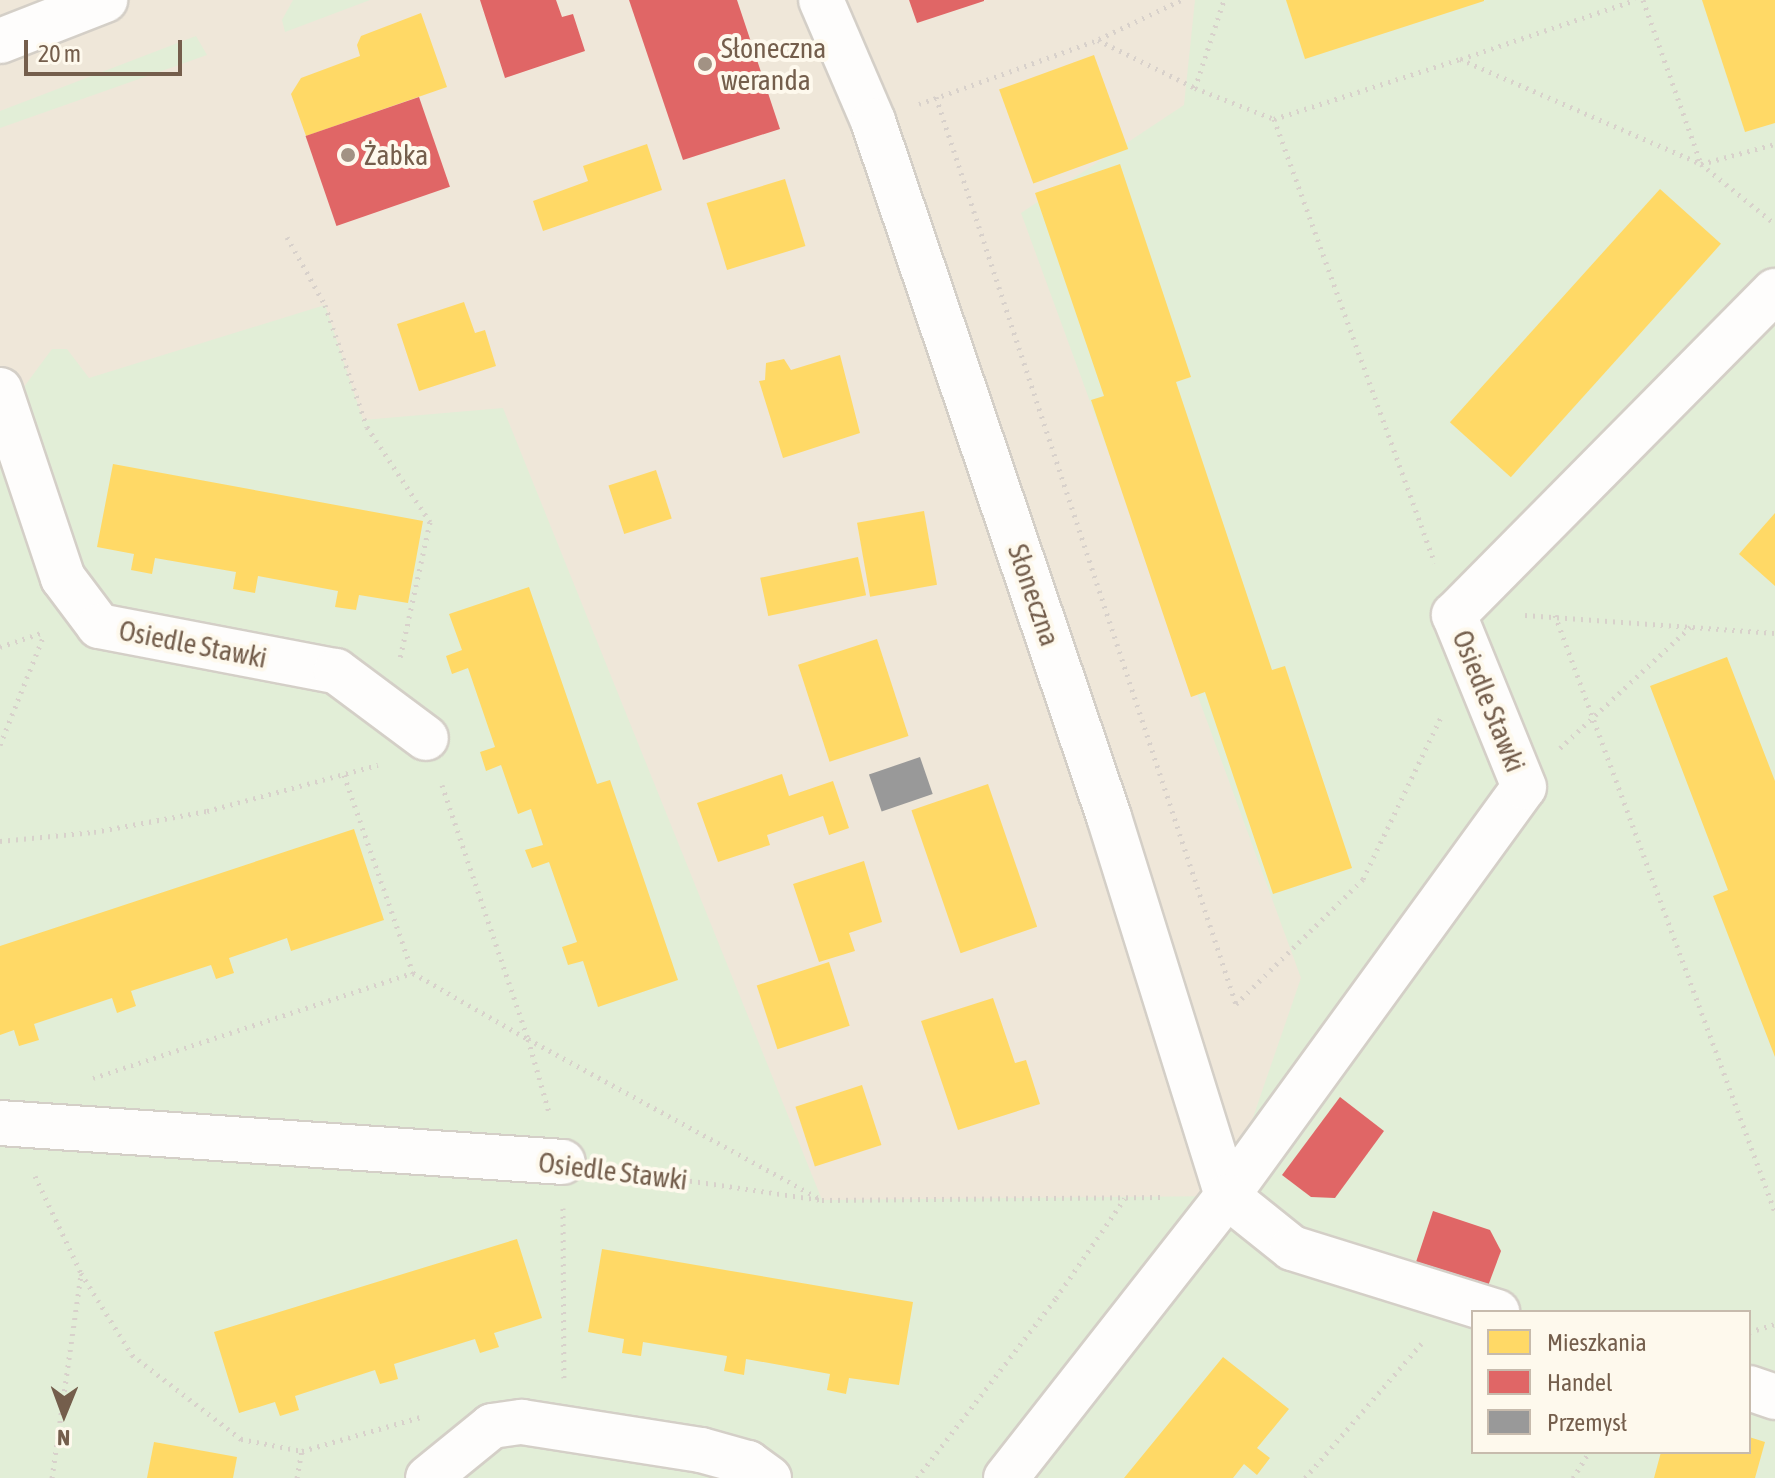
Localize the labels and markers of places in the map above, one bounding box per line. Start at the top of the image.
place label: Słoneczna weranda [721,31,826,97]
marker: Słoneczna weranda [696,55,714,73]
place label: Żabka [364,138,428,172]
marker: Żabka [339,146,357,164]

